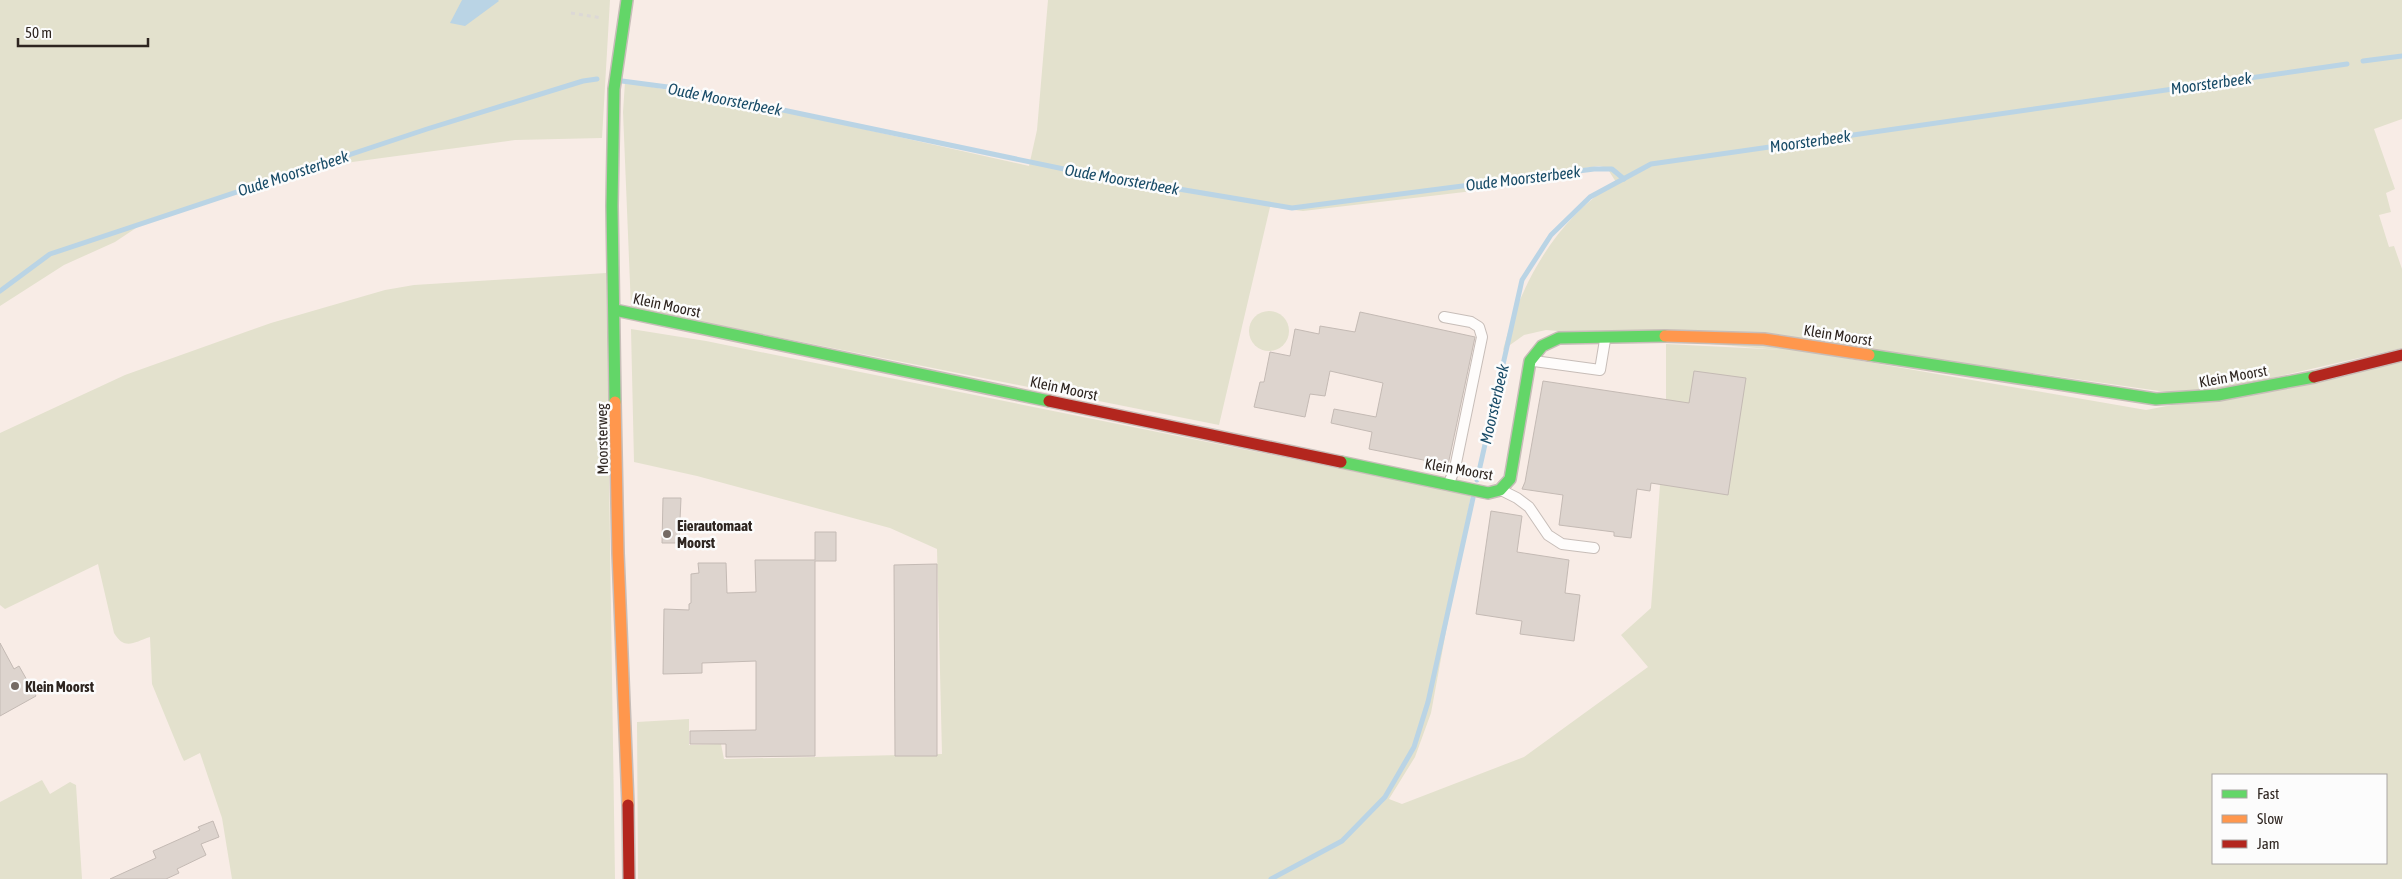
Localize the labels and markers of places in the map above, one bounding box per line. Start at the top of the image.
place label: Eierautomaat Moorst [677,517,753,551]
marker: Eierautomaat Moorst [661,528,673,540]
place label: Klein Moorst [25,678,95,695]
marker: Klein Moorst [9,680,21,692]

